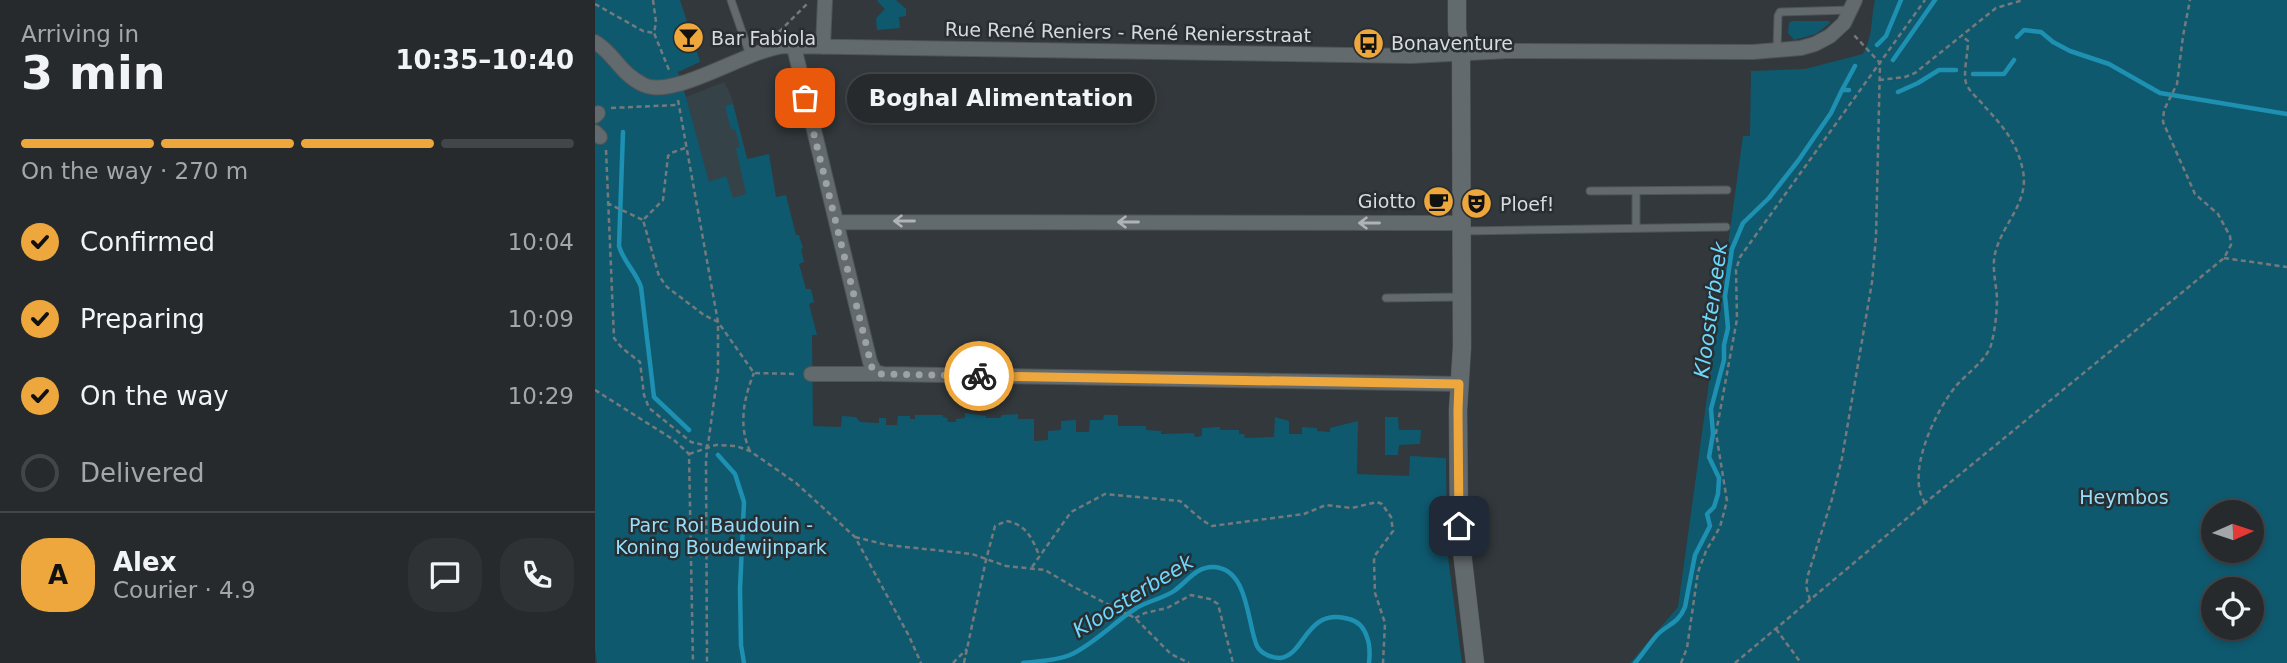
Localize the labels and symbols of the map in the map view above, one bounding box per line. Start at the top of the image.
street label: Rue René Reniers - René Reniersstraat [945,18,1311,46]
bar icon: Bar Fabiola [671,21,705,55]
bus stop icon: Bonaventure [1351,26,1385,60]
place label: Bar Fabiola [711,27,816,49]
place label: Bonaventure [1391,32,1513,54]
pin [775,68,835,128]
callout: Boghal Alimentation [847,74,1155,122]
cafe icon: Giotto [1422,184,1456,218]
theatre icon: Ploef! [1460,187,1494,221]
place label: Giotto [1358,190,1416,212]
place label: Ploef! [1500,193,1554,215]
one-way arrow [892,214,915,228]
one-way arrow [1117,215,1140,229]
one-way arrow [1357,216,1380,229]
water label: Kloosterbeek [1690,239,1733,380]
courier [944,341,1014,411]
park label: Heymbos [2079,486,2169,508]
pin [1429,496,1489,556]
north arrow [2201,500,2265,564]
park label: Parc Roi Baudouin - Koning Boudewijnpark [615,514,827,558]
water label: Kloosterbeek [1068,549,1198,643]

